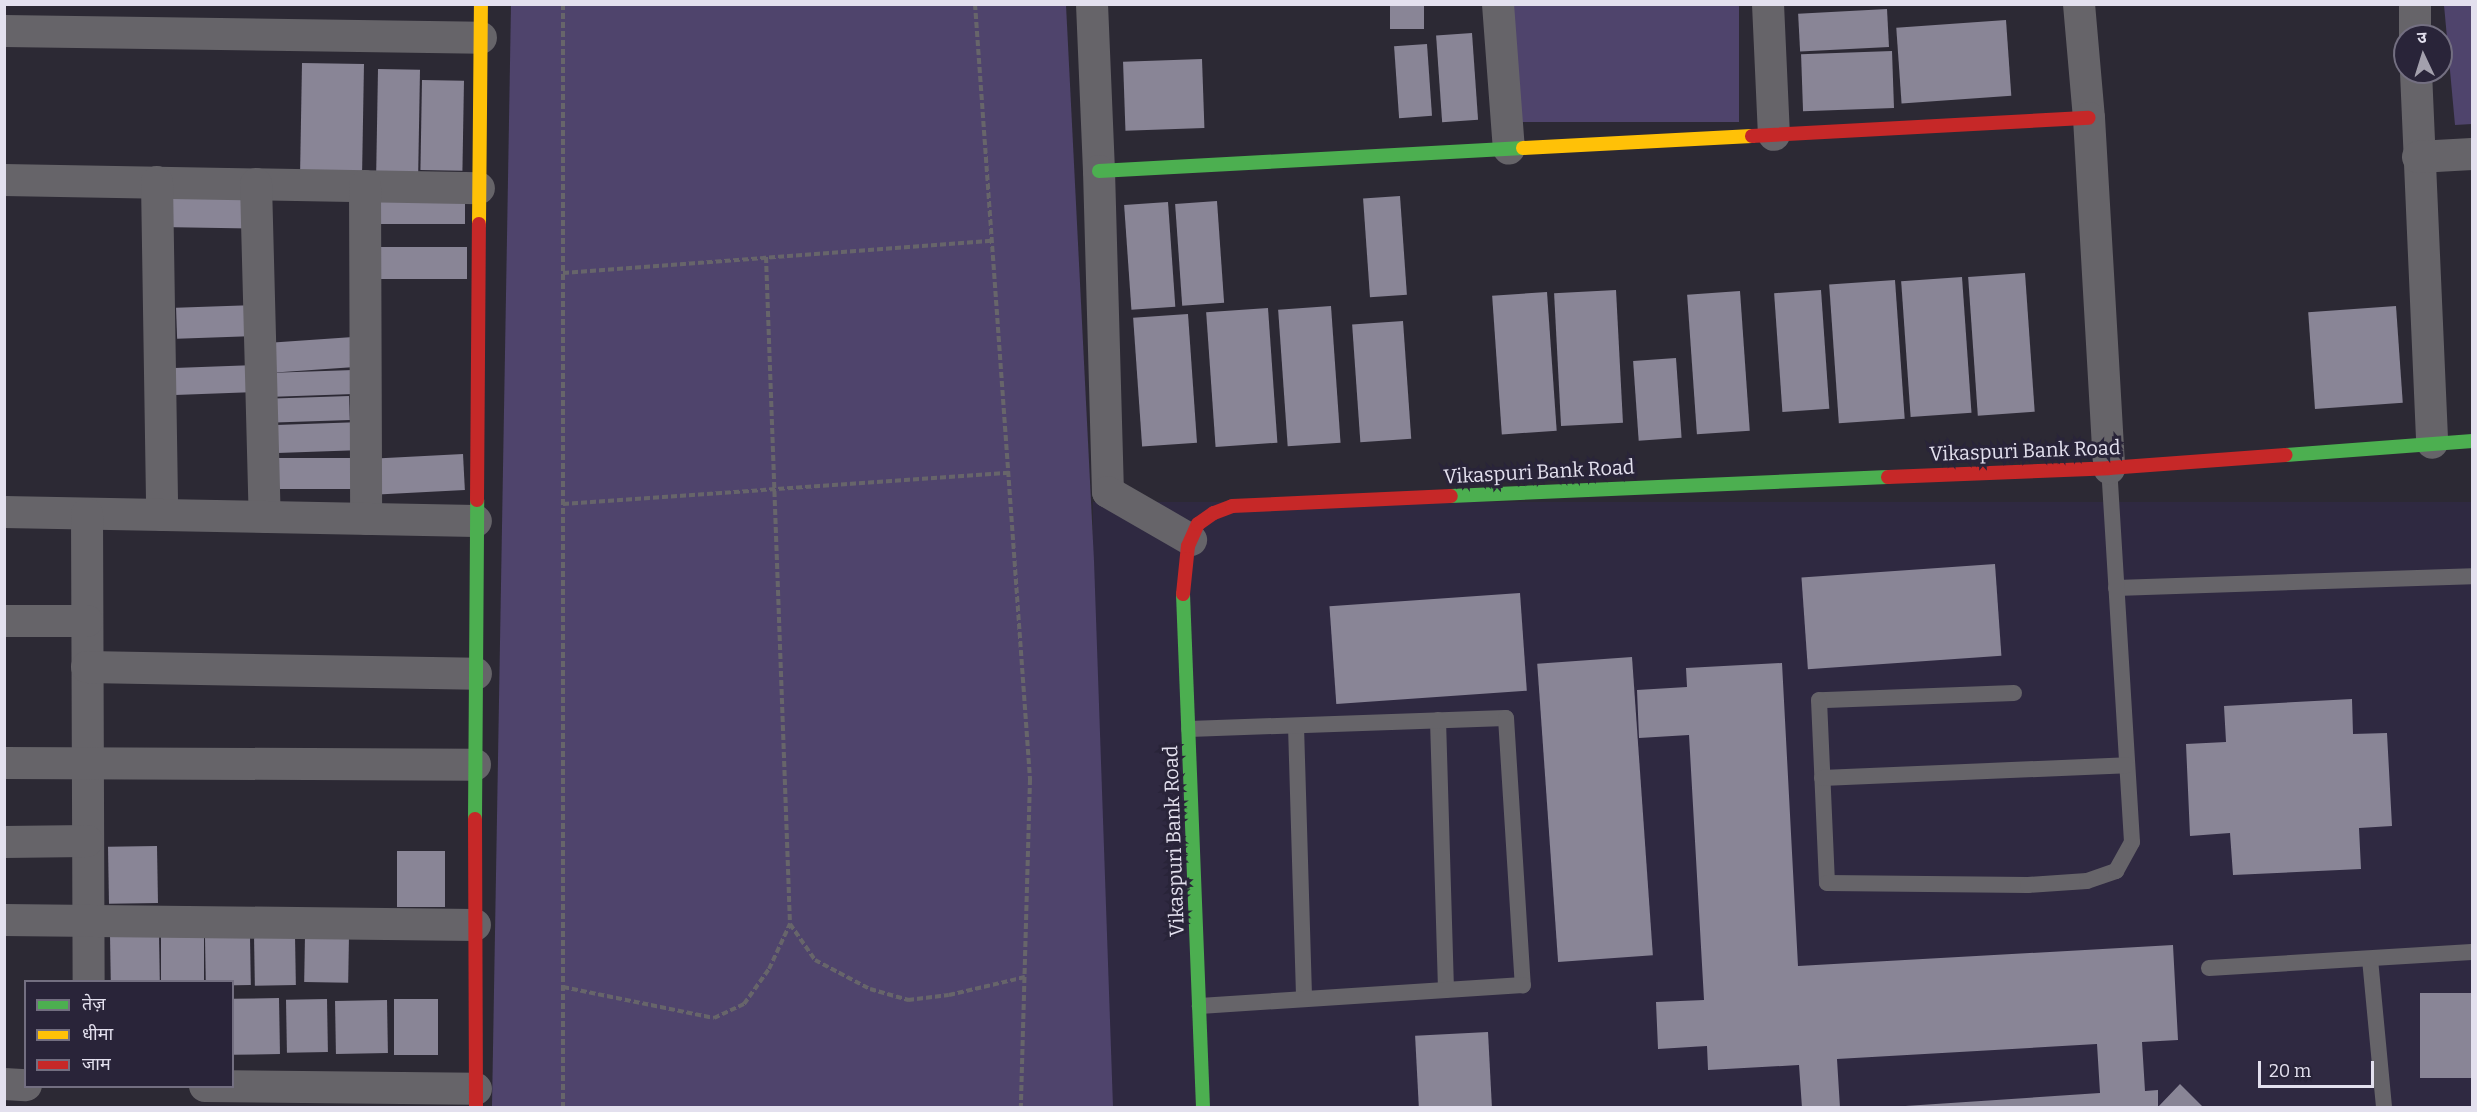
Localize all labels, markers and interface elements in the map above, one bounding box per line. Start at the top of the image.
north arrow [2393,24,2453,84]
text: उ [2417,28,2427,47]
street label: Vikaspuri Bank Road [1929,436,2121,466]
street label: Vikaspuri Bank Road [1443,455,1635,489]
street label: Vikaspuri Bank Road [1159,745,1189,937]
legend [24,980,234,1088]
text: तेज़ [82,993,106,1015]
text: धीमा [82,1023,113,1045]
scale bar [2261,1049,2376,1087]
text: जाम [82,1053,111,1075]
text: 20 m [2269,1060,2311,1082]

